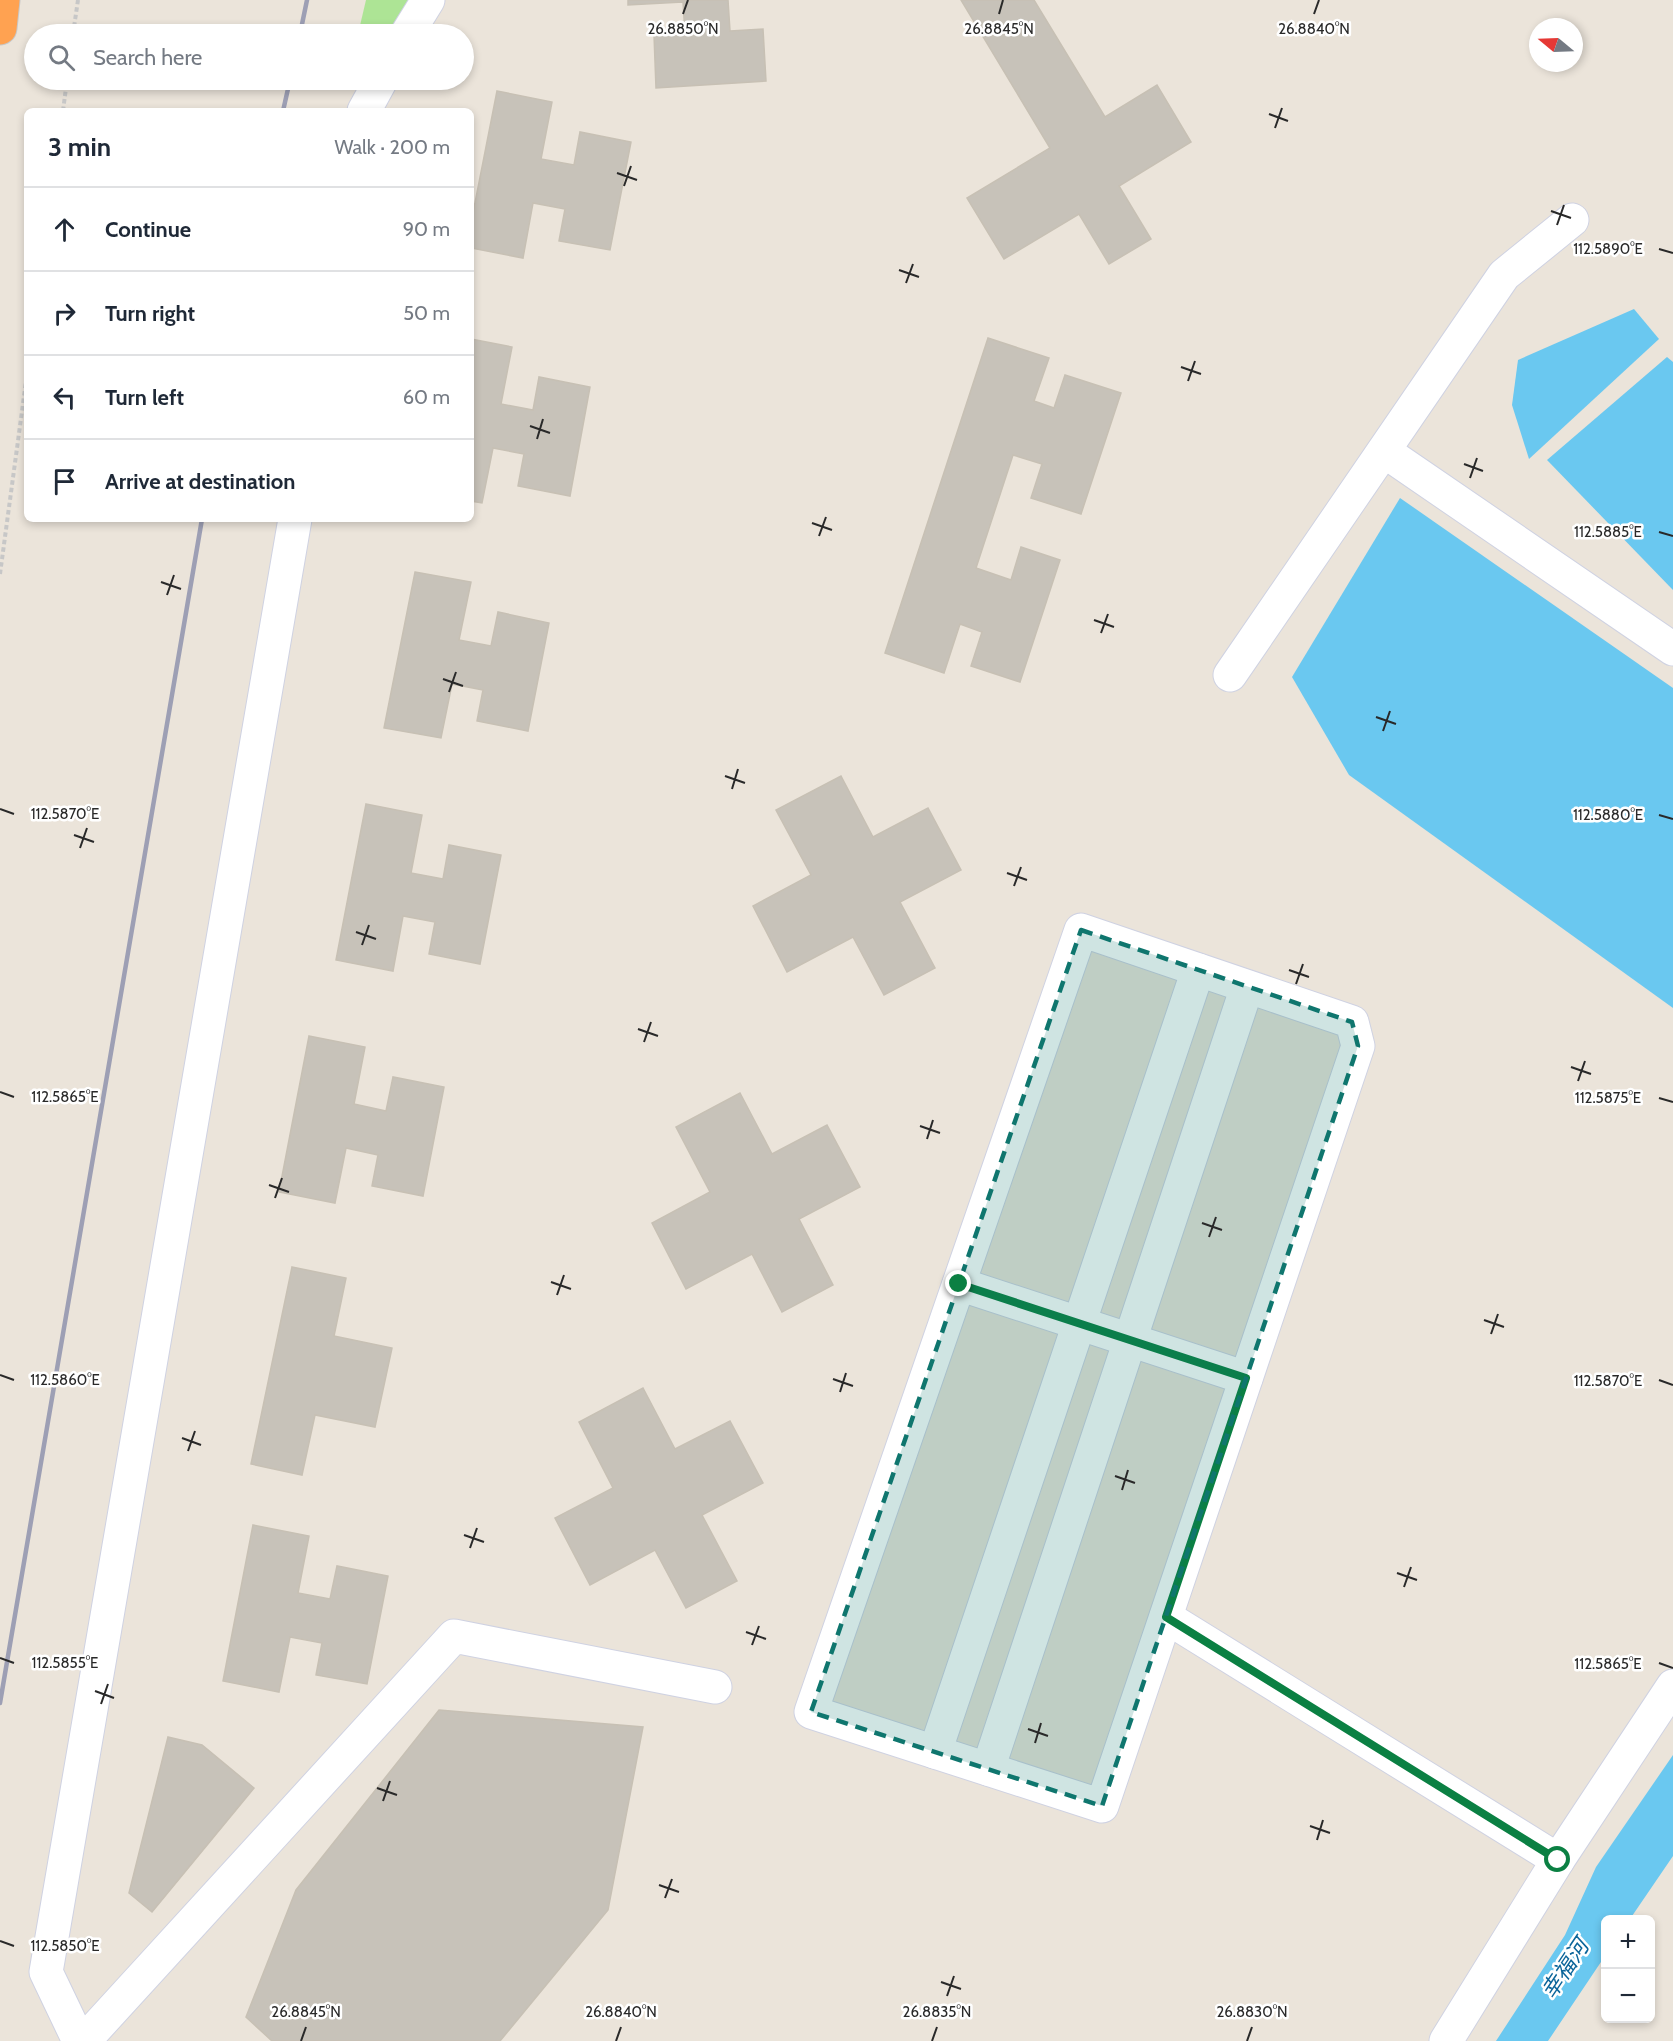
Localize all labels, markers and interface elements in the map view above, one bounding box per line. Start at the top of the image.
north arrow [1529,18,1583,72]
text: 26.8850°N [647,20,719,38]
text: 26.8845°N [964,20,1034,38]
text: 26.8840°N [1278,20,1350,38]
search box [24,24,474,90]
icon: search [45,41,78,74]
text: Search here [93,44,202,71]
text: 3 min [48,131,111,163]
text: Walk · 200 m [334,135,450,159]
icon: ahead [48,213,81,246]
text: Continue [105,216,191,243]
text: 90 m [403,217,450,241]
text: 112.5890°E [1573,240,1643,258]
icon: right [48,297,81,330]
text: Turn right [105,300,195,327]
text: 50 m [403,301,450,325]
icon: left [48,381,81,414]
text: Turn left [105,384,184,411]
text: 60 m [403,385,450,409]
icon: arrive [48,465,81,498]
text: Arrive at destination [105,468,295,495]
text: 112.5885°E [1574,523,1642,541]
text: 112.5870°E [31,805,99,823]
text: 112.5880°E [1573,806,1643,824]
text: 112.5865°E [31,1088,99,1106]
text: 112.5875°E [1575,1089,1641,1107]
route end [945,1270,971,1296]
text: 112.5860°E [30,1371,100,1389]
text: 112.5870°E [1574,1372,1642,1390]
text: 112.5855°E [32,1654,98,1672]
text: 112.5865°E [1574,1655,1642,1673]
route start [1544,1846,1570,1872]
map controls [1601,1915,1655,2023]
button: + [1601,1915,1655,1969]
water label: 幸福河 [1535,1931,1597,2004]
text: 112.5850°E [30,1937,100,1955]
button: − [1601,1969,1655,2023]
text: 26.8845°N [271,2003,341,2021]
text: 26.8840°N [585,2003,657,2021]
text: 26.8835°N [903,2003,971,2021]
text: 26.8830°N [1216,2003,1288,2021]

